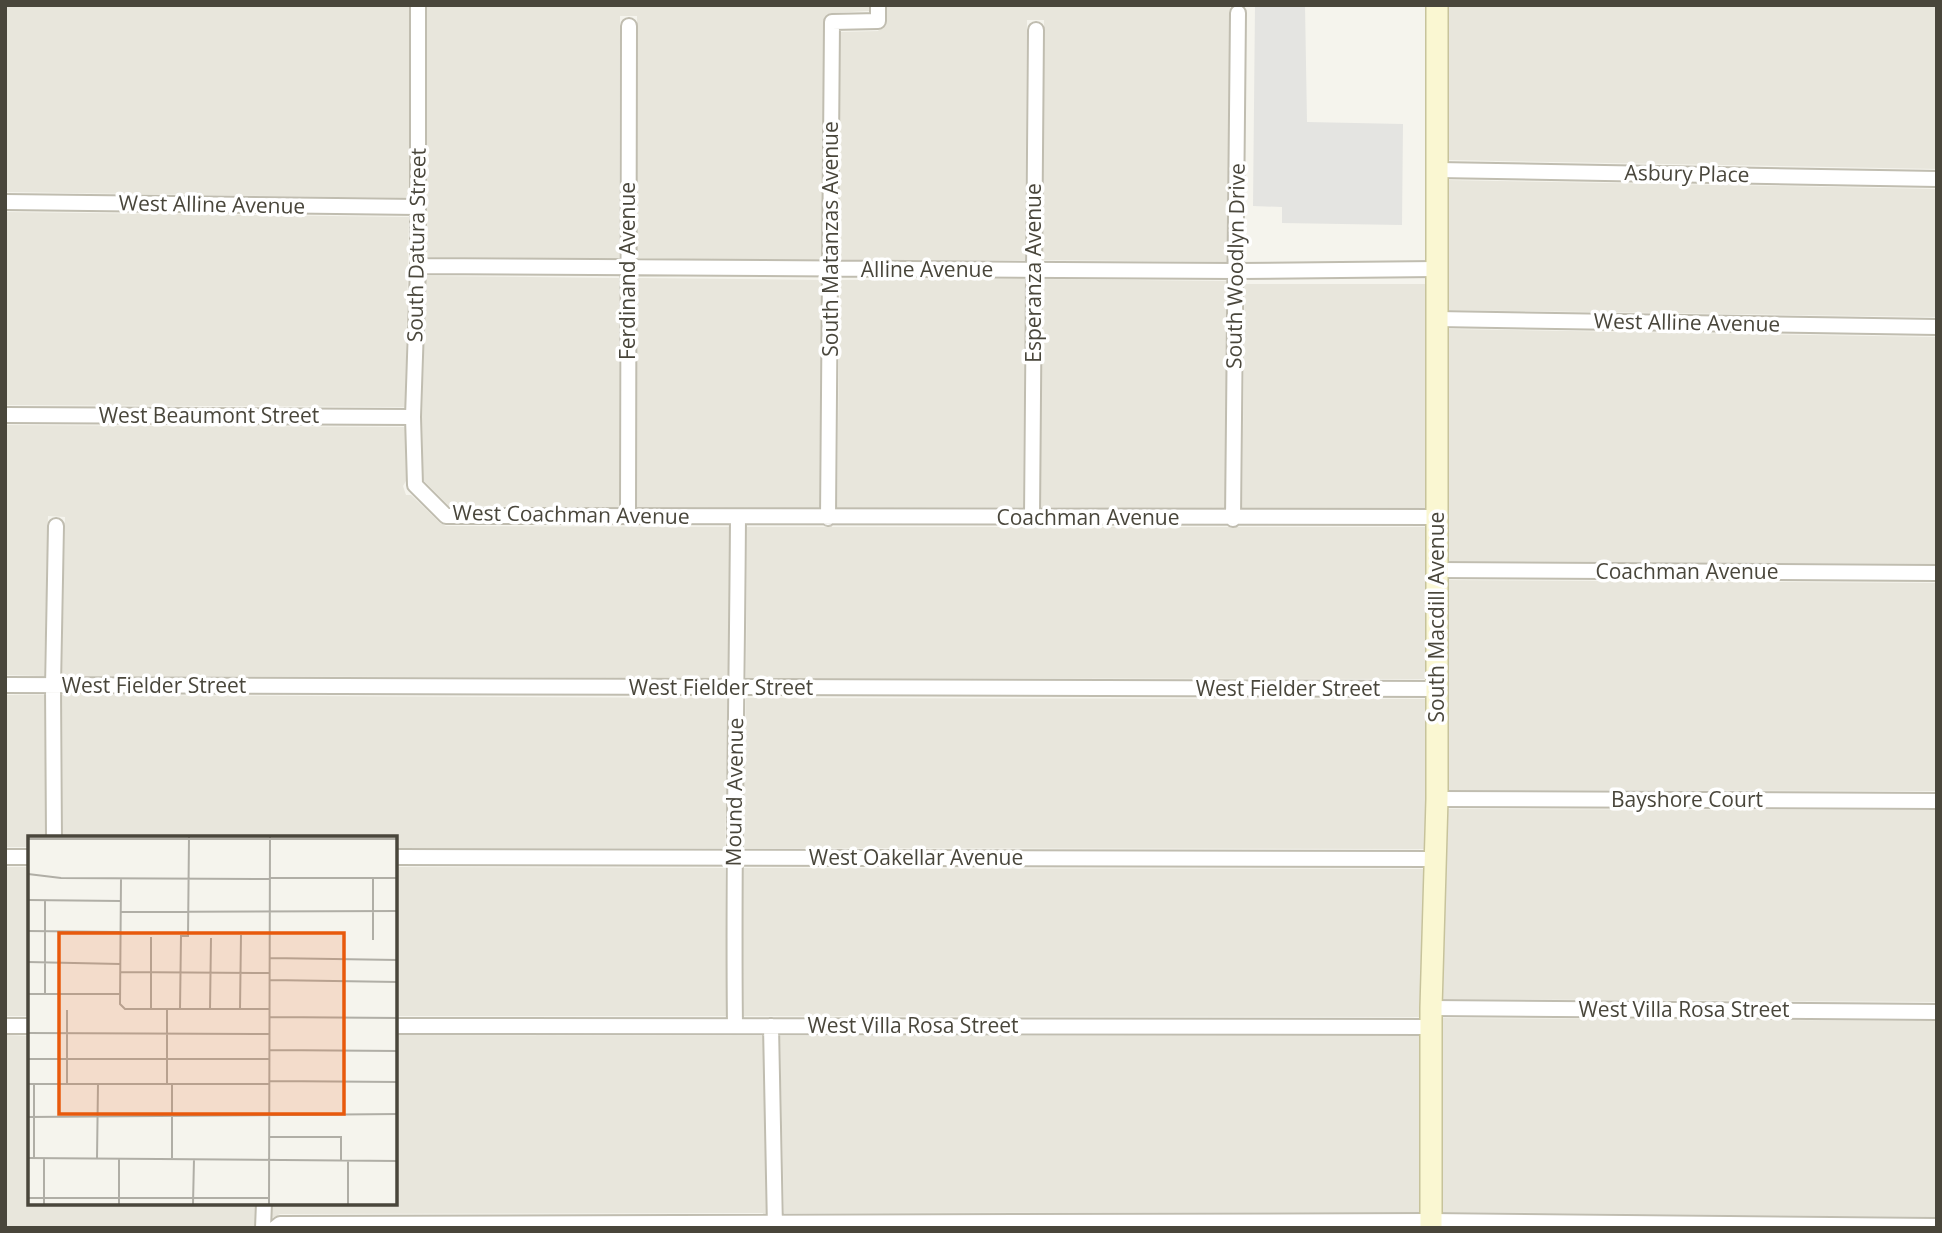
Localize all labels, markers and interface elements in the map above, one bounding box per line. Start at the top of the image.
street label: South Matanzas Avenue [816,121,844,357]
street label: South Datura Street [400,148,432,342]
street label: Asbury Place [1624,158,1750,188]
street label: South Woodlyn Drive [1219,163,1251,369]
street label: Ferdinand Avenue [613,182,641,360]
street label: Esperanza Avenue [1019,183,1047,363]
street label: West Alline Avenue [119,188,306,220]
street label: Alline Avenue [861,255,993,283]
street label: West Alline Avenue [1594,306,1781,338]
street label: West Beaumont Street [99,401,319,429]
street label: West Coachman Avenue [452,498,690,530]
street label: Coachman Avenue [996,503,1180,531]
street label: South Macdill Avenue [1422,512,1450,722]
street label: Coachman Avenue [1595,557,1779,585]
street label: West Fielder Street [62,671,246,699]
street label: West Fielder Street [629,673,813,701]
street label: West Fielder Street [1196,674,1380,702]
street label: Mound Avenue [719,717,749,867]
street label: Bayshore Court [1611,785,1763,813]
inset map [28,836,397,1205]
street label: West Oakellar Avenue [809,843,1023,871]
street label: West Villa Rosa Street [1578,995,1790,1023]
street label: West Villa Rosa Street [807,1011,1019,1039]

